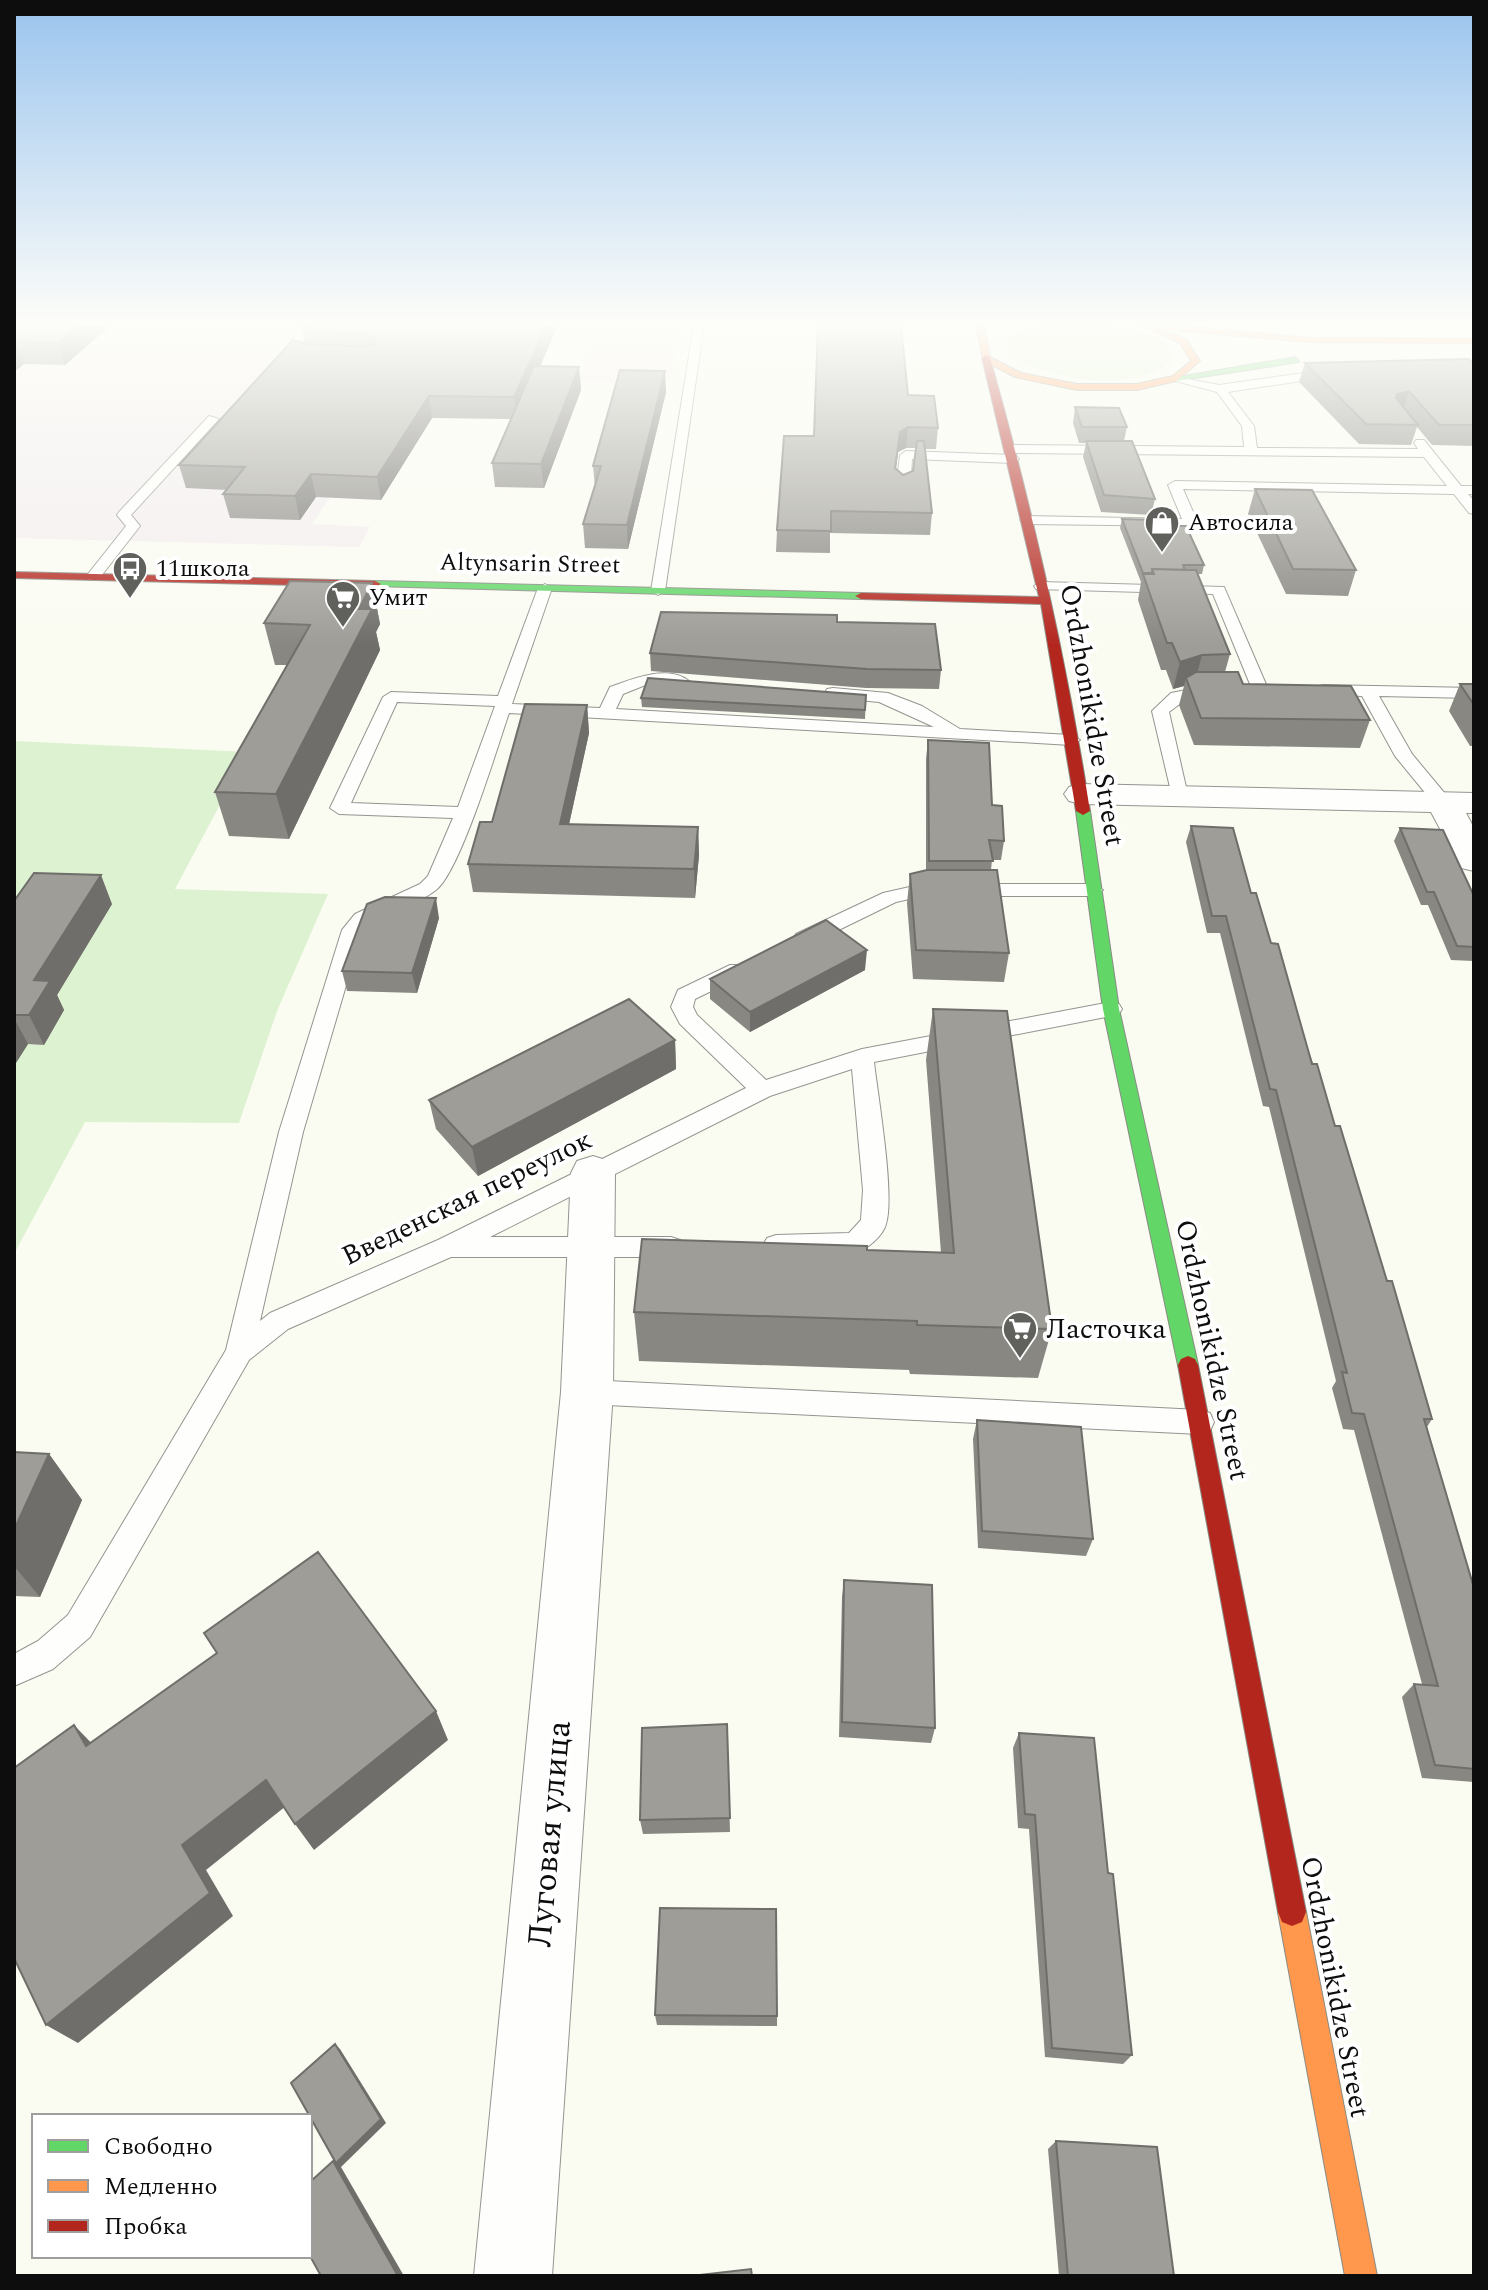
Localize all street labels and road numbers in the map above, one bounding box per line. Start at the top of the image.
street label: Altynsarin Street [439,544,621,584]
street label: Ordzhonikidze Street [1048,580,1136,850]
street label: Введенская переулок [334,1119,600,1277]
street label: Ordzhonikidze Street [1163,1216,1261,1484]
street label: Луговая улица [514,1718,586,1950]
street label: Ordzhonikidze Street [1289,1853,1381,2122]

